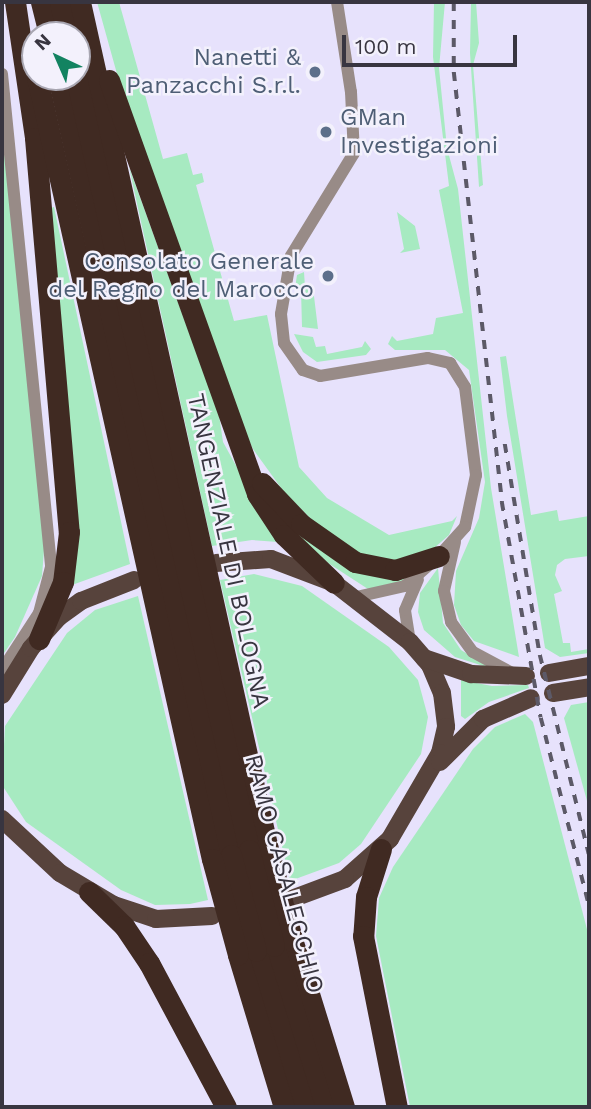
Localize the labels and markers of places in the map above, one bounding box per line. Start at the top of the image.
place label: Nanetti & Panzacchi S.r.l. [126,44,301,100]
marker: Nanetti & Panzacchi S.r.l. [307,64,323,80]
place label: GMan Investigazioni [340,104,498,160]
marker: GMan Investigazioni [318,124,334,140]
place label: Consolato Generale del Regno del Marocco [47,248,314,304]
marker: Consolato Generale del Regno del Marocco [320,268,336,284]

